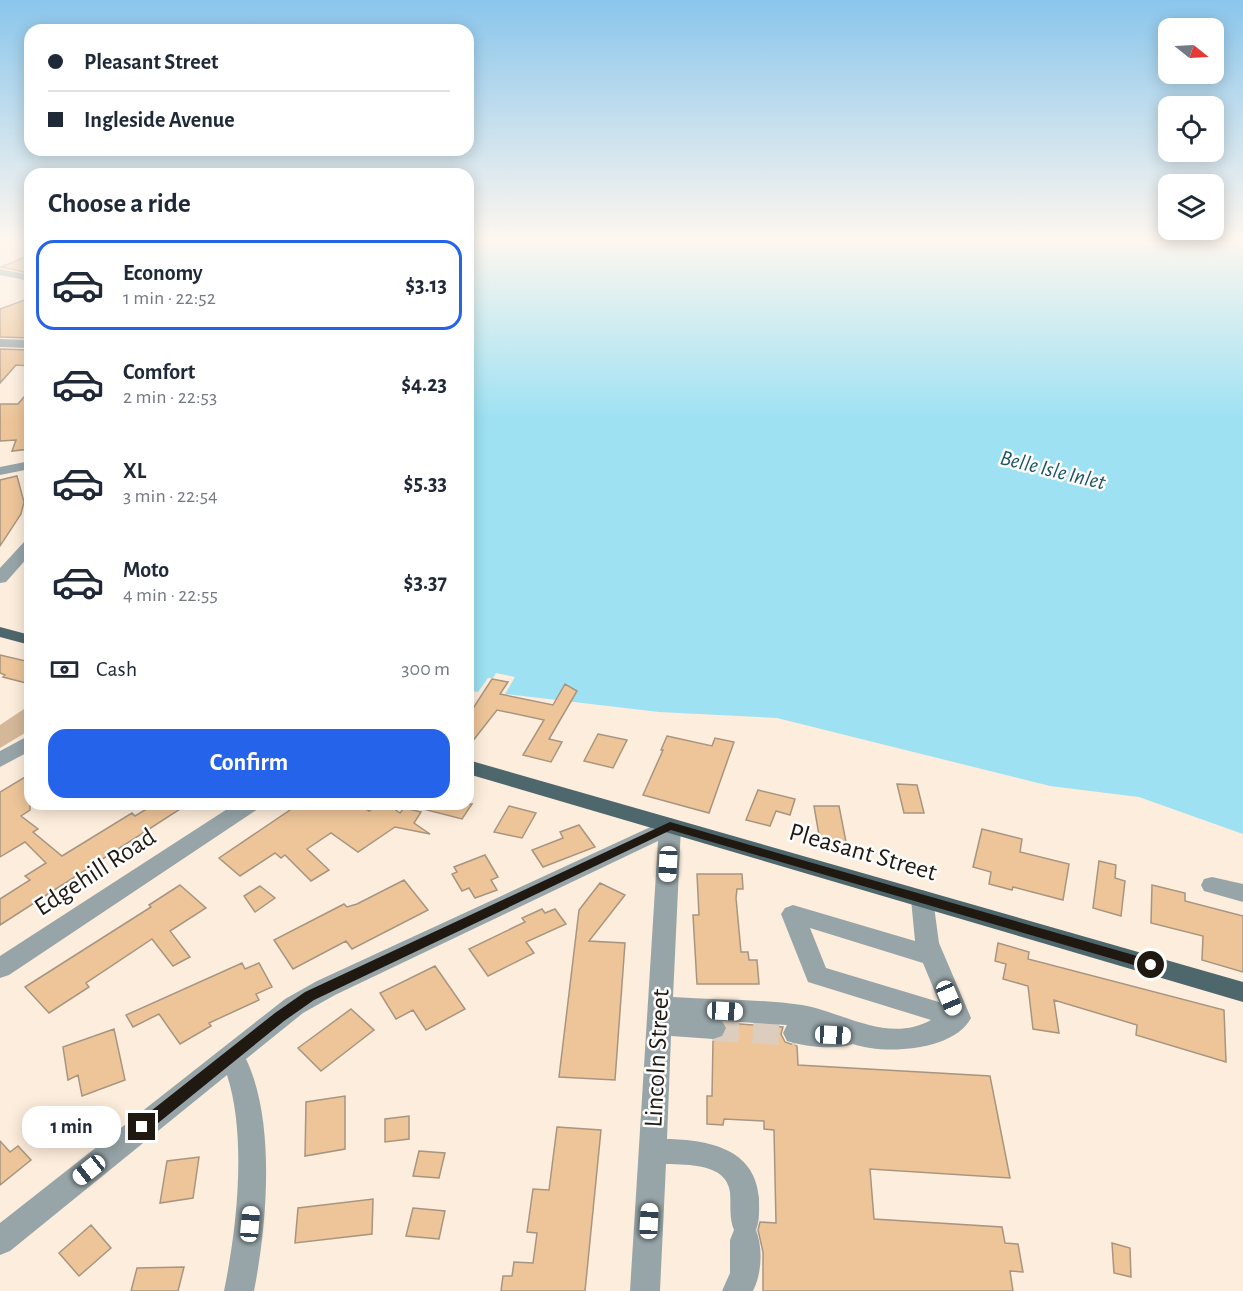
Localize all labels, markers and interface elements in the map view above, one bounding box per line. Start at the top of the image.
north arrow [1158,18,1224,84]
map controls [1158,18,1224,240]
text: Pleasant Street [84,51,218,73]
button: locate [1158,96,1224,162]
text: Ingleside Avenue [84,109,235,131]
button: layers [1158,174,1224,240]
text: Choose a ride [48,190,191,217]
icon: car [51,258,105,312]
text: Economy [123,262,203,284]
text: $3.13 [405,274,447,296]
text: 1 min · 22:52 [123,288,216,308]
icon: car [51,357,105,411]
text: Comfort [123,361,195,383]
text: $4.23 [401,373,447,395]
text: 2 min · 22:53 [123,387,217,407]
water label: Belle Isle Inlet [998,446,1109,494]
icon: car [51,456,105,510]
text: XL [123,460,146,482]
text: $5.33 [404,472,447,494]
text: 3 min · 22:54 [123,486,218,506]
icon: car [51,555,105,609]
text: Moto [123,559,169,581]
text: $3.37 [404,571,447,593]
text: 4 min · 22:55 [123,585,218,605]
icon: cash [48,653,81,686]
text: Cash [96,658,137,680]
text: 300 m [401,659,450,679]
button: Confirm [48,729,450,798]
street label: Pleasant Street [786,818,940,886]
street label: Edgehill Road [30,823,160,921]
car [658,846,678,882]
route start [1137,951,1164,978]
car [934,978,964,1018]
street label: Lincoln Street [640,988,674,1128]
car [707,1001,743,1021]
car [815,1025,851,1045]
callout: 1 min [22,1106,121,1148]
route end [128,1113,155,1140]
text: 1 min [50,1117,93,1137]
car [69,1152,109,1188]
car [639,1203,659,1239]
car [239,1205,261,1243]

